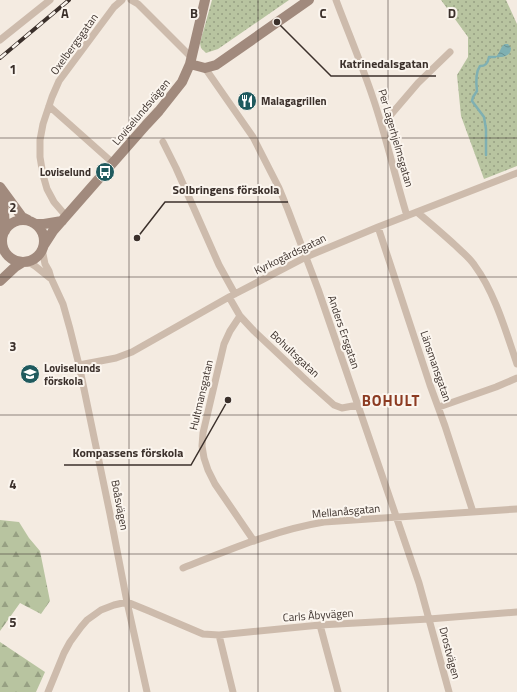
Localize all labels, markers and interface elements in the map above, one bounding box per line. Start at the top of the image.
text: A [61,3,69,23]
text: B [190,3,198,23]
text: C [319,3,327,23]
text: D [448,3,456,23]
street label: Oxelbergsgatan [46,10,102,78]
callout: Katrinedalsgatan [331,52,436,76]
text: Katrinedalsgatan [339,54,429,73]
text: 1 [9,59,17,79]
street label: Loviselundsvägen [108,75,174,149]
street label: Per Lagerhjelmsgatan [374,87,418,189]
restaurant icon: Malagagrillen [236,90,258,112]
place label: Malagagrillen [261,93,327,109]
bus stop icon: Loviselund [94,161,116,183]
place label: Loviselund [40,164,91,180]
callout: Solbringens förskola [165,178,288,202]
text: Solbringens förskola [173,180,279,199]
text: 2 [9,197,17,217]
street label: Kyrkogårdsgatan [251,230,329,278]
street label: Anders Ersgatan [324,293,364,371]
street label: Bohultsgatan [267,327,323,381]
street label: Länsmansgatan [416,328,456,404]
text: 3 [9,336,17,356]
street label: Hultmansgatan [185,358,217,432]
place label: Loviselunds förskola [44,360,100,389]
school or university icon: Loviselunds förskola [19,363,41,385]
district label: BOHULT [362,389,420,412]
callout: Kompassens förskola [64,441,191,465]
text: Kompassens förskola [73,443,184,462]
text: 4 [9,474,17,494]
street label: Boåsvägen [107,478,133,532]
street label: Mellanåsgatan [311,500,381,522]
street label: Carls Åbyvägen [282,605,354,625]
text: 5 [9,612,17,632]
street label: Drostvägen [435,625,465,681]

